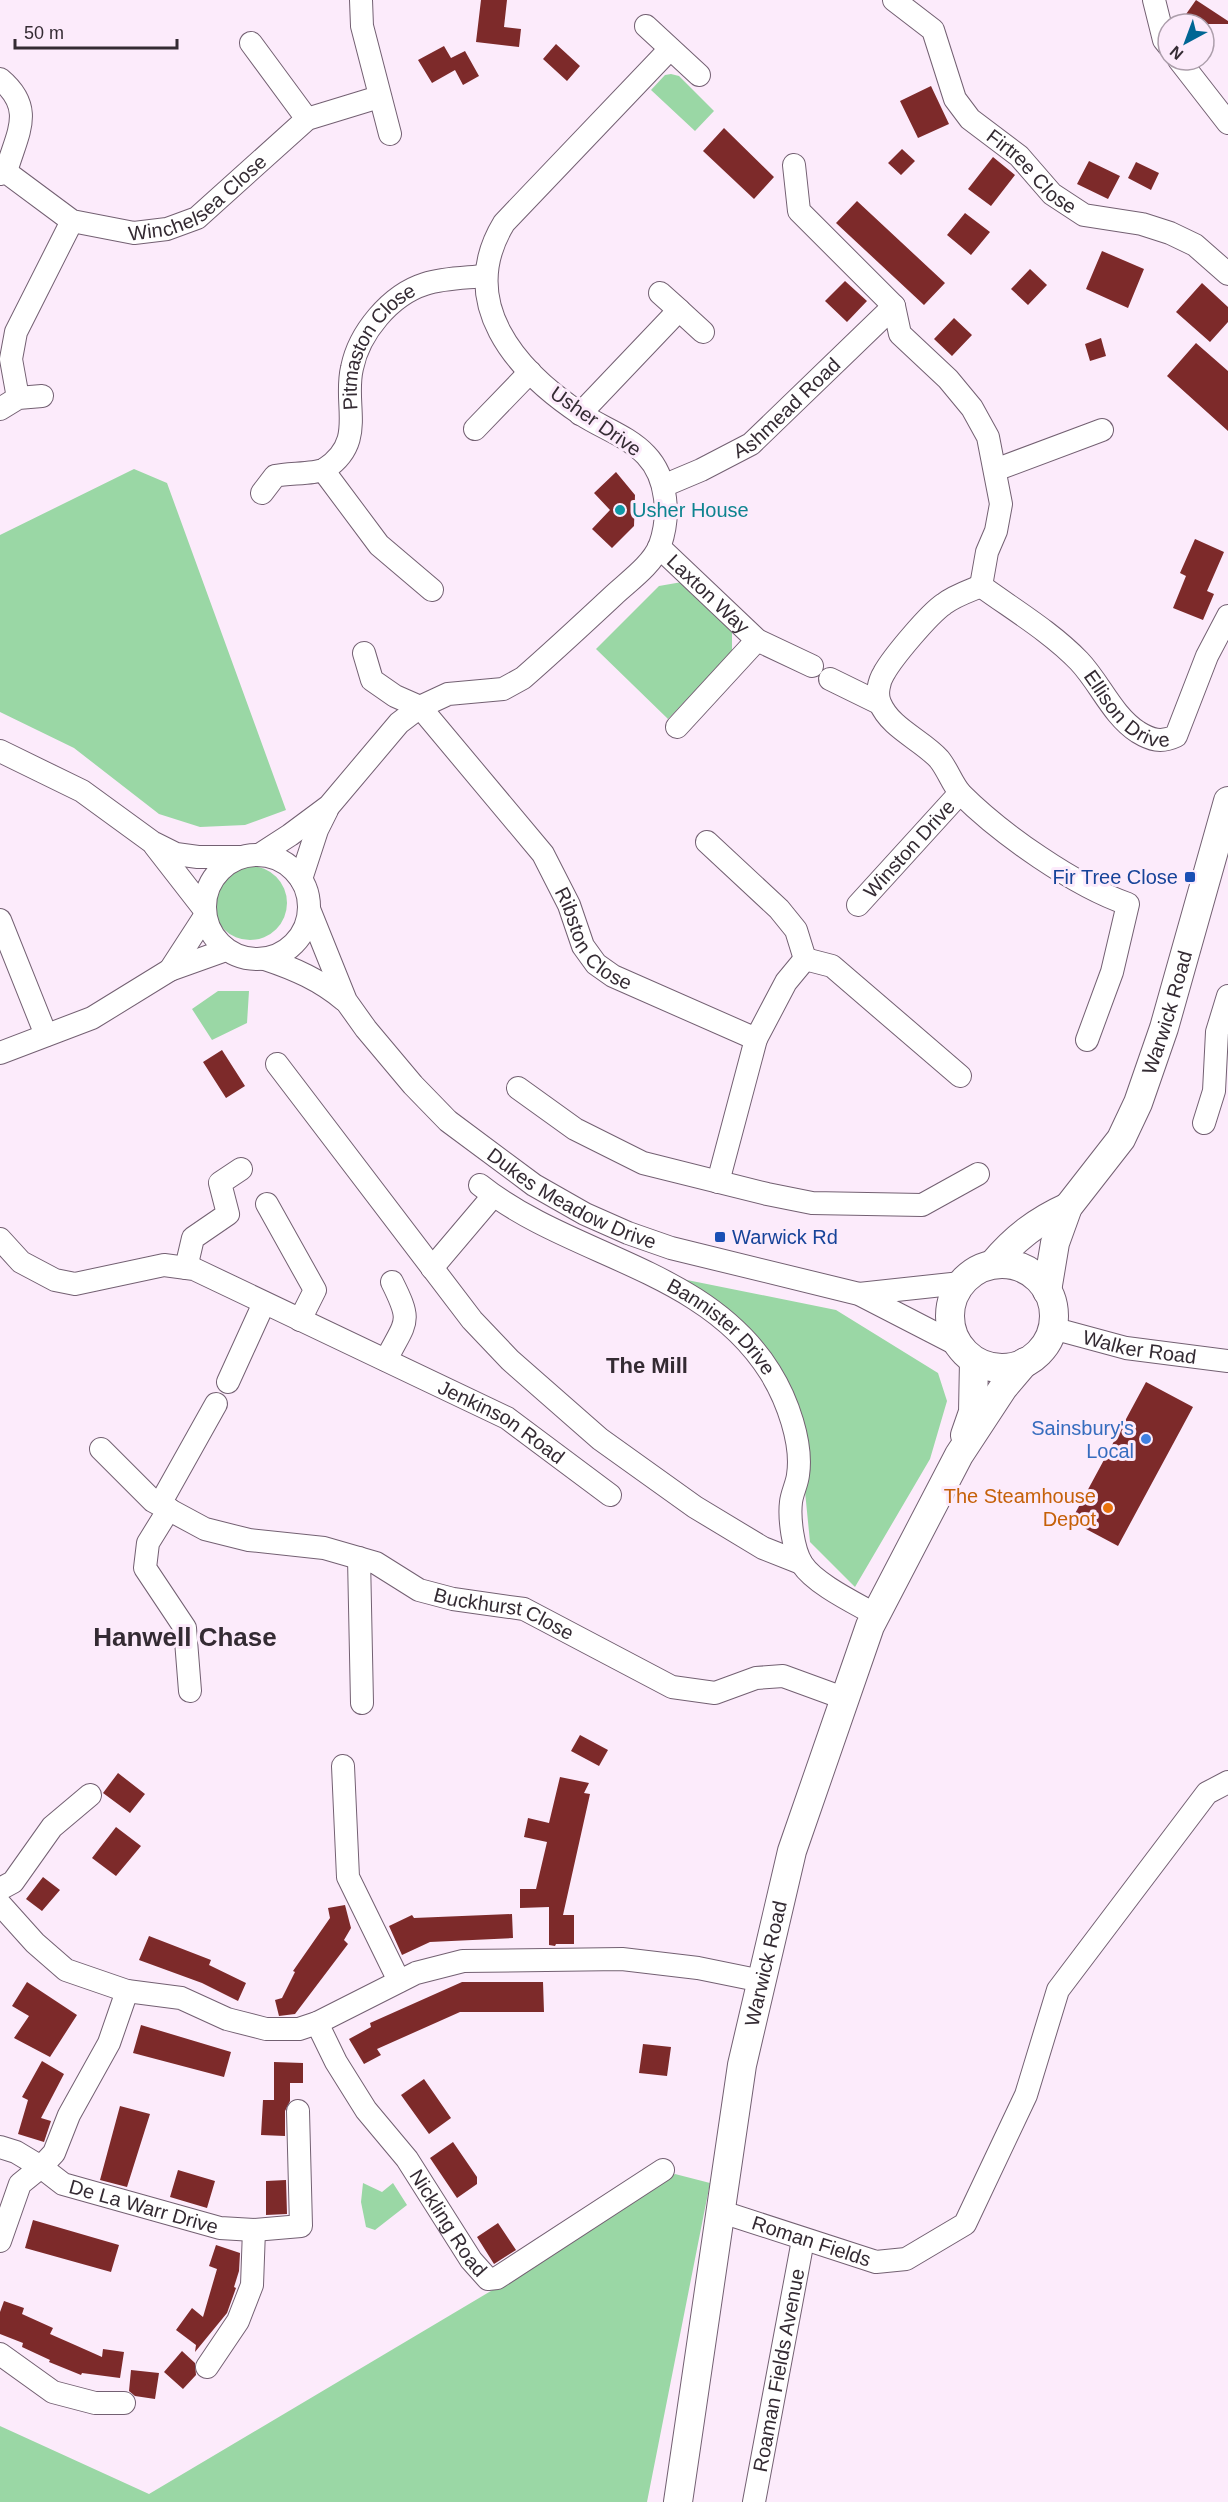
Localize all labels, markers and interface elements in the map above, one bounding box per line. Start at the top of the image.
scale bar [15,12,177,50]
north arrow [1156,12,1216,72]
text: 50 m [24,23,64,43]
text: N [1167,43,1186,63]
street label: Firtree Close [983,125,1081,218]
street label: Winchelsea Close [127,150,271,245]
street label: Pitmaston Close [338,279,419,411]
street label: Ashmead Road [729,353,845,462]
street label: Usher Drive [546,382,646,460]
place label: Usher House [632,499,749,521]
marker: Usher House [613,503,627,517]
street label: Laxton Way [663,550,754,638]
street label: Ellison Drive [1080,666,1171,751]
street label: Winston Drive [859,795,959,902]
place label: Fir Tree Close [1052,866,1178,888]
marker: Fir Tree Close [1183,870,1197,884]
street label: Ribston Close [551,883,635,994]
street label: Warwick Road [1138,948,1196,1077]
street label: Dukes Meadow Drive [483,1143,659,1253]
place label: Warwick Rd [732,1226,838,1248]
marker: Warwick Rd [713,1230,727,1244]
street label: Bannister Drive [664,1274,780,1379]
street label: Walker Road [1081,1326,1198,1368]
district label: The Mill [606,1353,688,1378]
street label: Jenkinson Road [435,1376,569,1468]
place label: Sainsbury's Local [1031,1417,1134,1462]
marker: Sainsbury's Local [1139,1432,1153,1446]
place label: The Steamhouse Depot [944,1485,1096,1530]
marker: The Steamhouse Depot [1101,1501,1115,1515]
street label: Buckhurst Close [432,1583,578,1644]
district label: Hanwell Chase [93,1622,277,1652]
street label: Warwick Road [740,1898,791,2028]
street label: Nickling Road [405,2165,491,2281]
street label: De La Warr Drive [67,2175,221,2238]
street label: Roman Fields [749,2212,874,2271]
street label: Roaman Fields Avenue [749,2267,808,2474]

